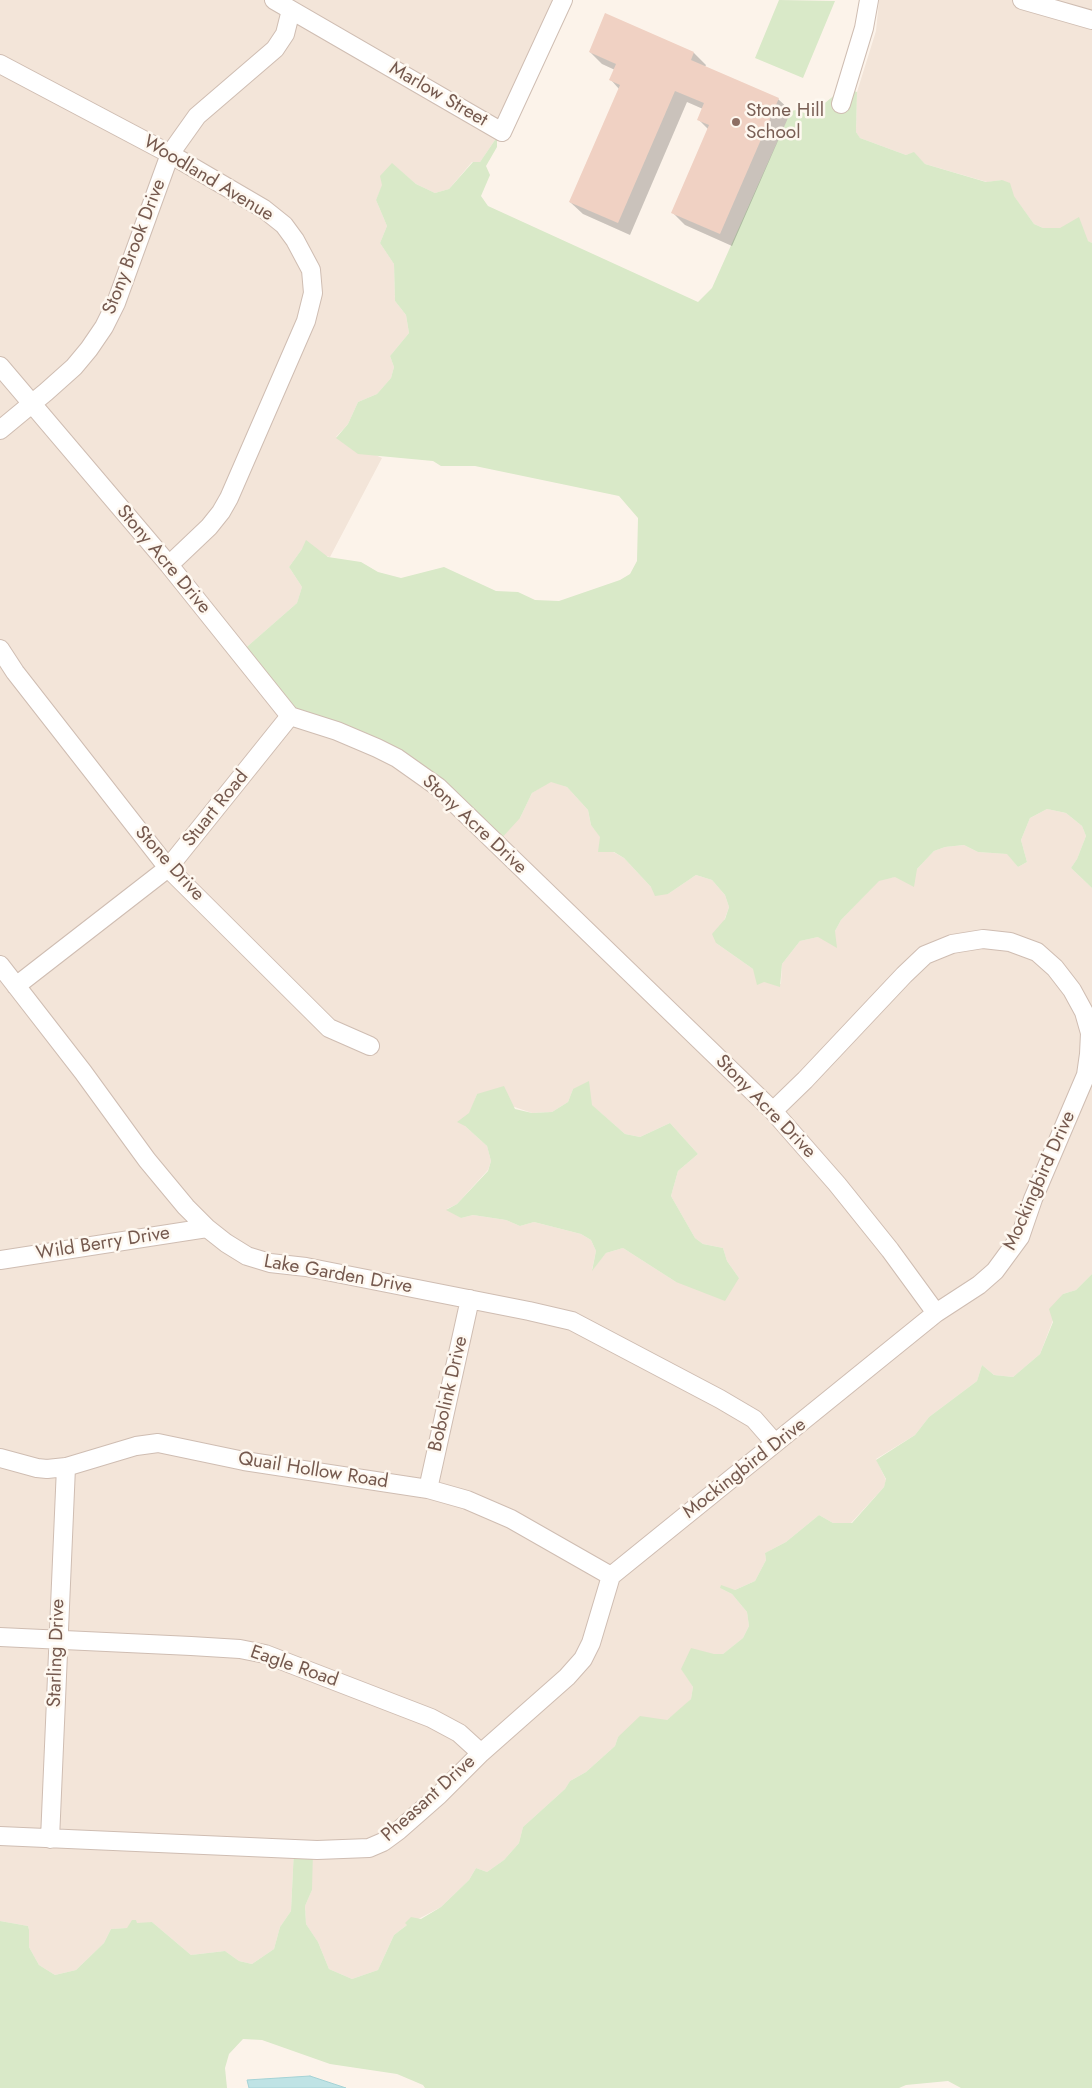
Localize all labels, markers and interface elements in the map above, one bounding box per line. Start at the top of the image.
street label: Marlow Street [385,58,491,132]
place label: Stone Hill School [746,100,824,144]
marker: Stone Hill School [730,116,742,128]
street label: Woodland Avenue [139,131,277,227]
street label: Stony Brook Drive [99,176,171,318]
street label: Stony Acre Drive [111,501,215,619]
street label: Stuart Road [178,766,254,852]
street label: Stony Acre Drive [417,771,531,879]
street label: Stone Drive [129,822,209,906]
street label: Stony Acre Drive [710,1051,820,1163]
street label: Mockingbird Drive [999,1108,1081,1254]
street label: Wild Berry Drive [35,1222,171,1266]
street label: Lake Garden Drive [262,1251,414,1299]
street label: Bobolink Drive [425,1334,473,1454]
street label: Mockingbird Drive [679,1414,811,1524]
street label: Quail Hollow Road [236,1448,390,1494]
street label: Starling Drive [44,1598,70,1708]
street label: Eagle Road [247,1641,341,1693]
street label: Pheasant Drive [377,1751,481,1847]

